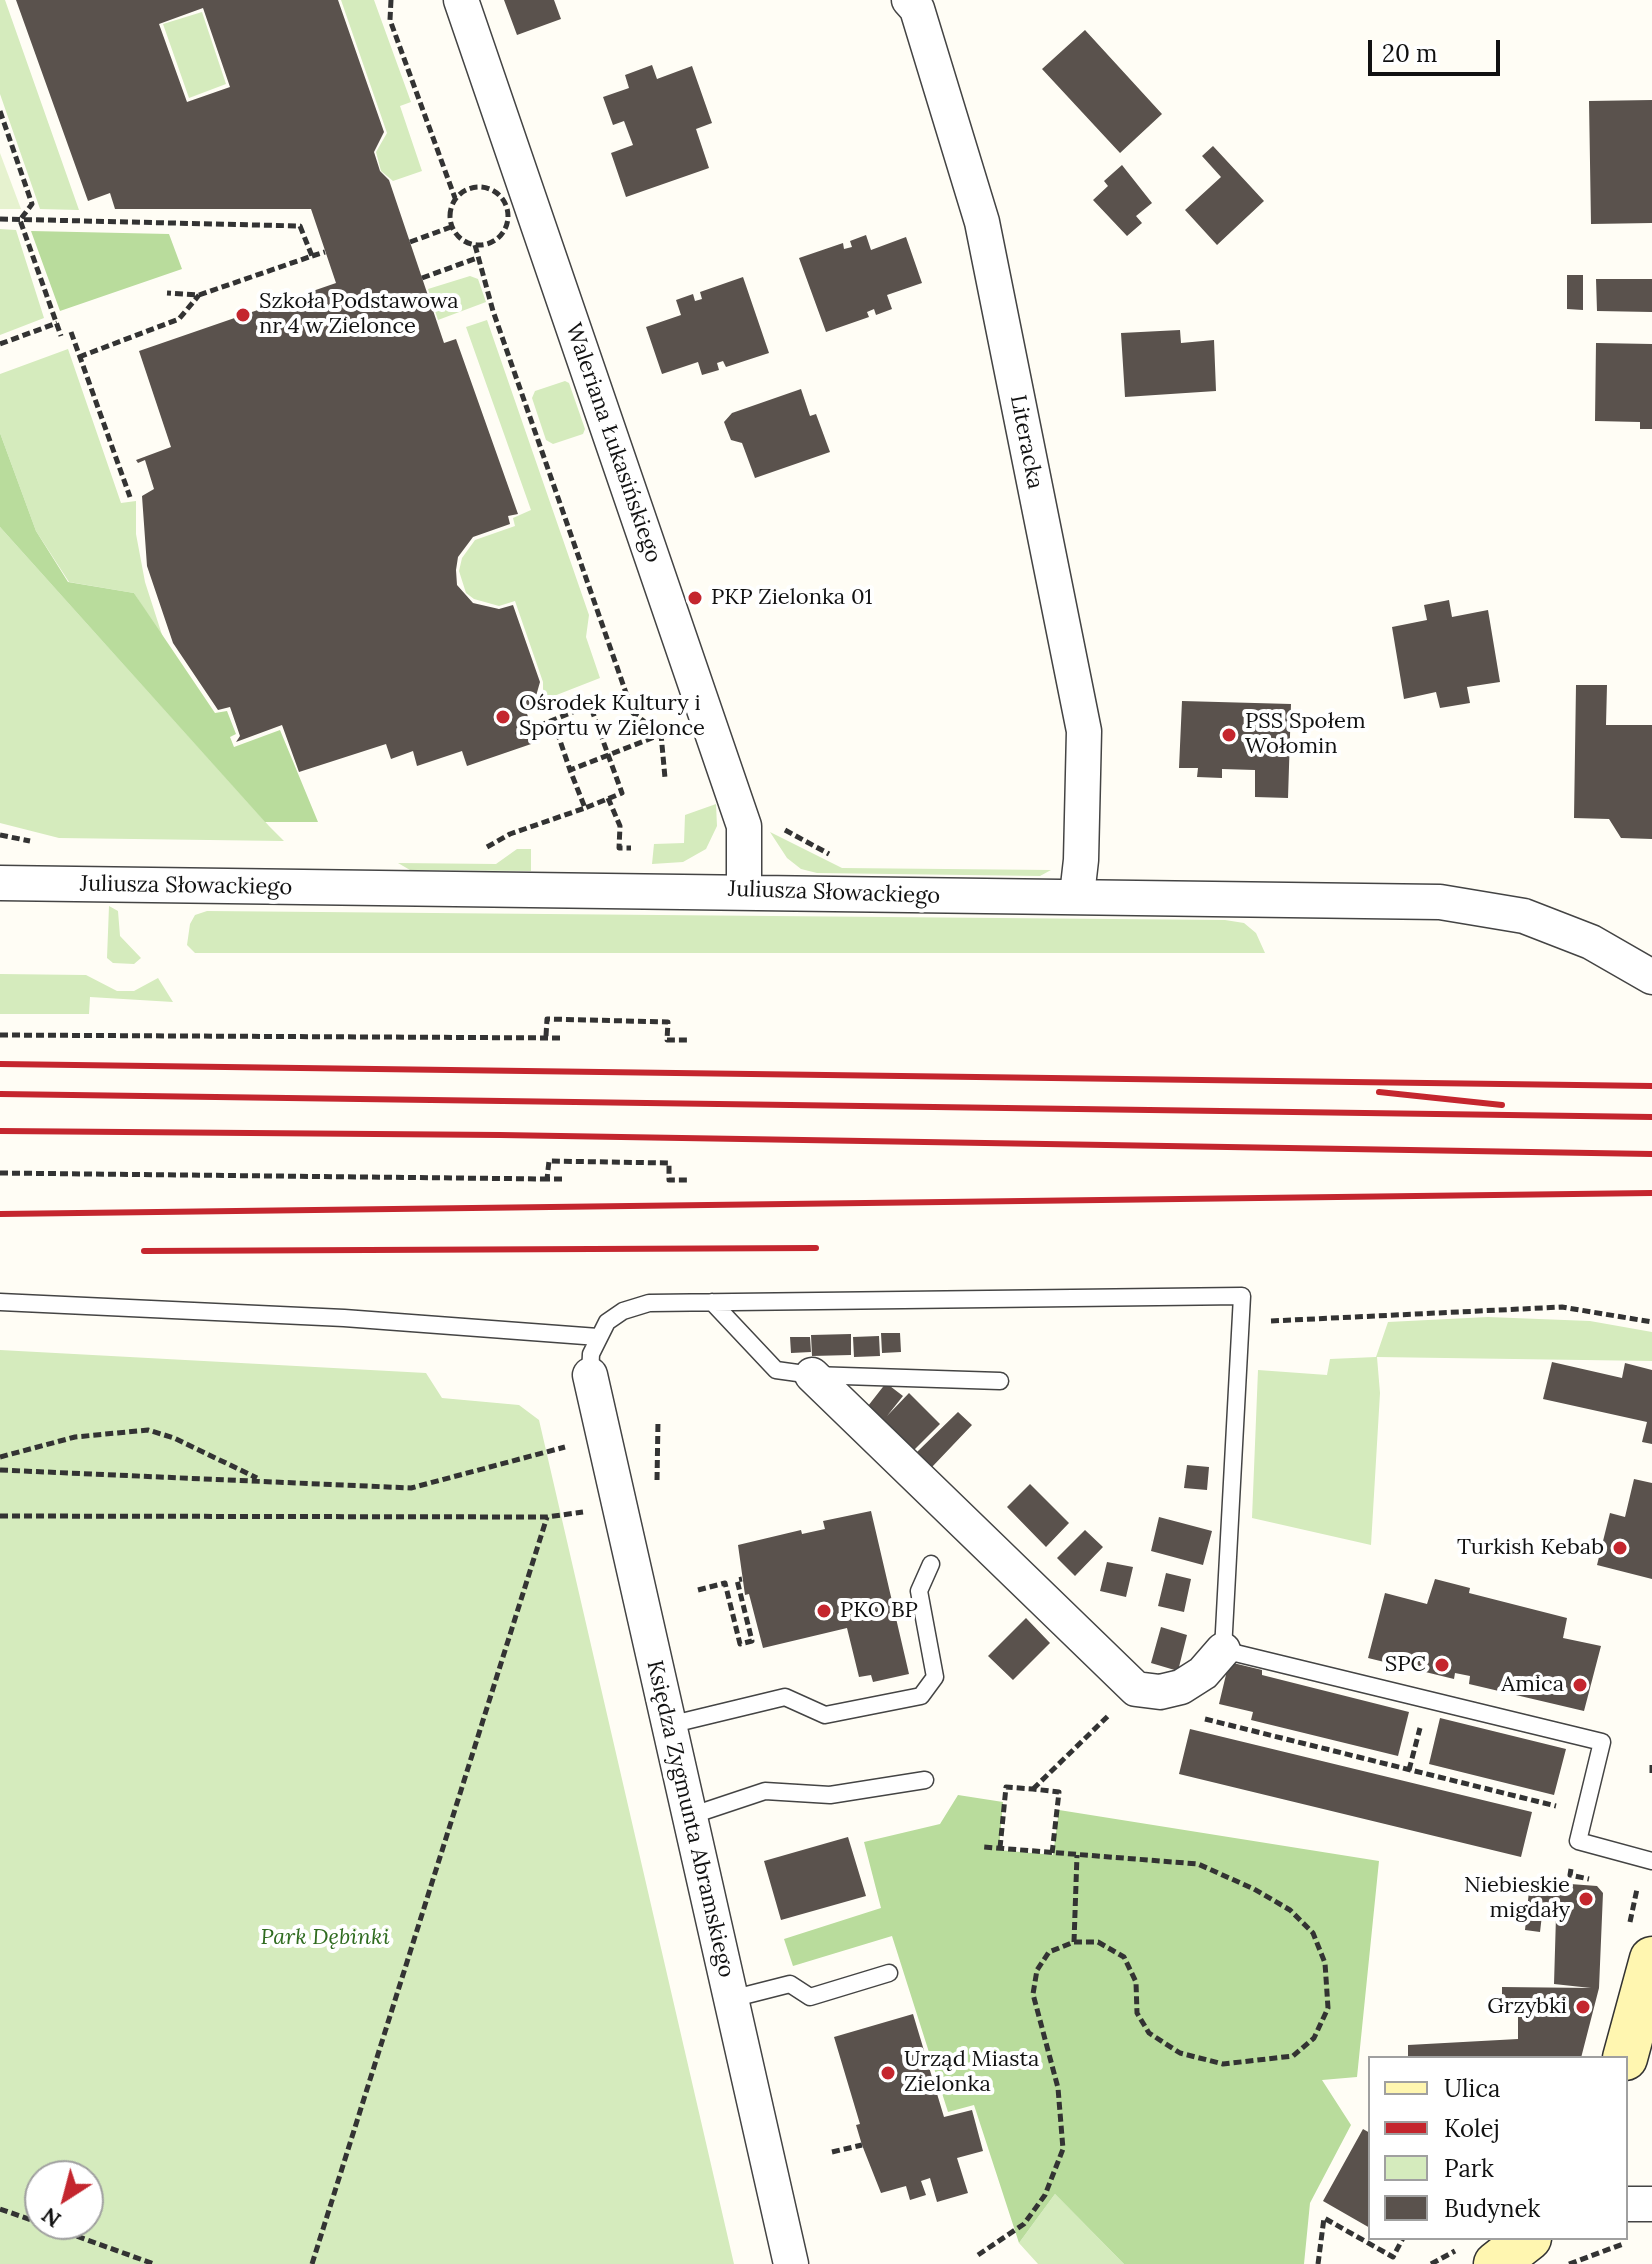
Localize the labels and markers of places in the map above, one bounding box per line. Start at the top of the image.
place label: Szkoła Podstawowa nr 4 w Zielonce [259,289,459,340]
marker: Szkoła Podstawowa nr 4 w Zielonce [234,306,252,324]
place label: PKP Zielonka 01 [711,585,873,611]
marker: PKP Zielonka 01 [686,589,704,607]
place label: Ośrodek Kultury i Sportu w Zielonce [519,691,705,742]
marker: Ośrodek Kultury i Sportu w Zielonce [494,708,512,726]
place label: PSS Społem Wołomin [1245,709,1366,760]
marker: PSS Społem Wołomin [1220,726,1238,744]
place label: Turkish Kebab [1457,1535,1604,1561]
marker: Turkish Kebab [1611,1539,1629,1557]
place label: PKO BP [840,1598,918,1624]
marker: PKO BP [815,1602,833,1620]
place label: SPC [1385,1652,1426,1678]
marker: SPC [1433,1656,1451,1674]
place label: Amica [1501,1672,1564,1698]
marker: Amica [1571,1676,1589,1694]
place label: Niebieskie migdały [1464,1873,1570,1924]
marker: Niebieskie migdały [1577,1890,1595,1908]
place label: Grzybki [1487,1994,1567,2020]
marker: Grzybki [1574,1998,1592,2016]
place label: Urząd Miasta Zielonka [904,2047,1039,2098]
marker: Urząd Miasta Zielonka [879,2064,897,2082]

